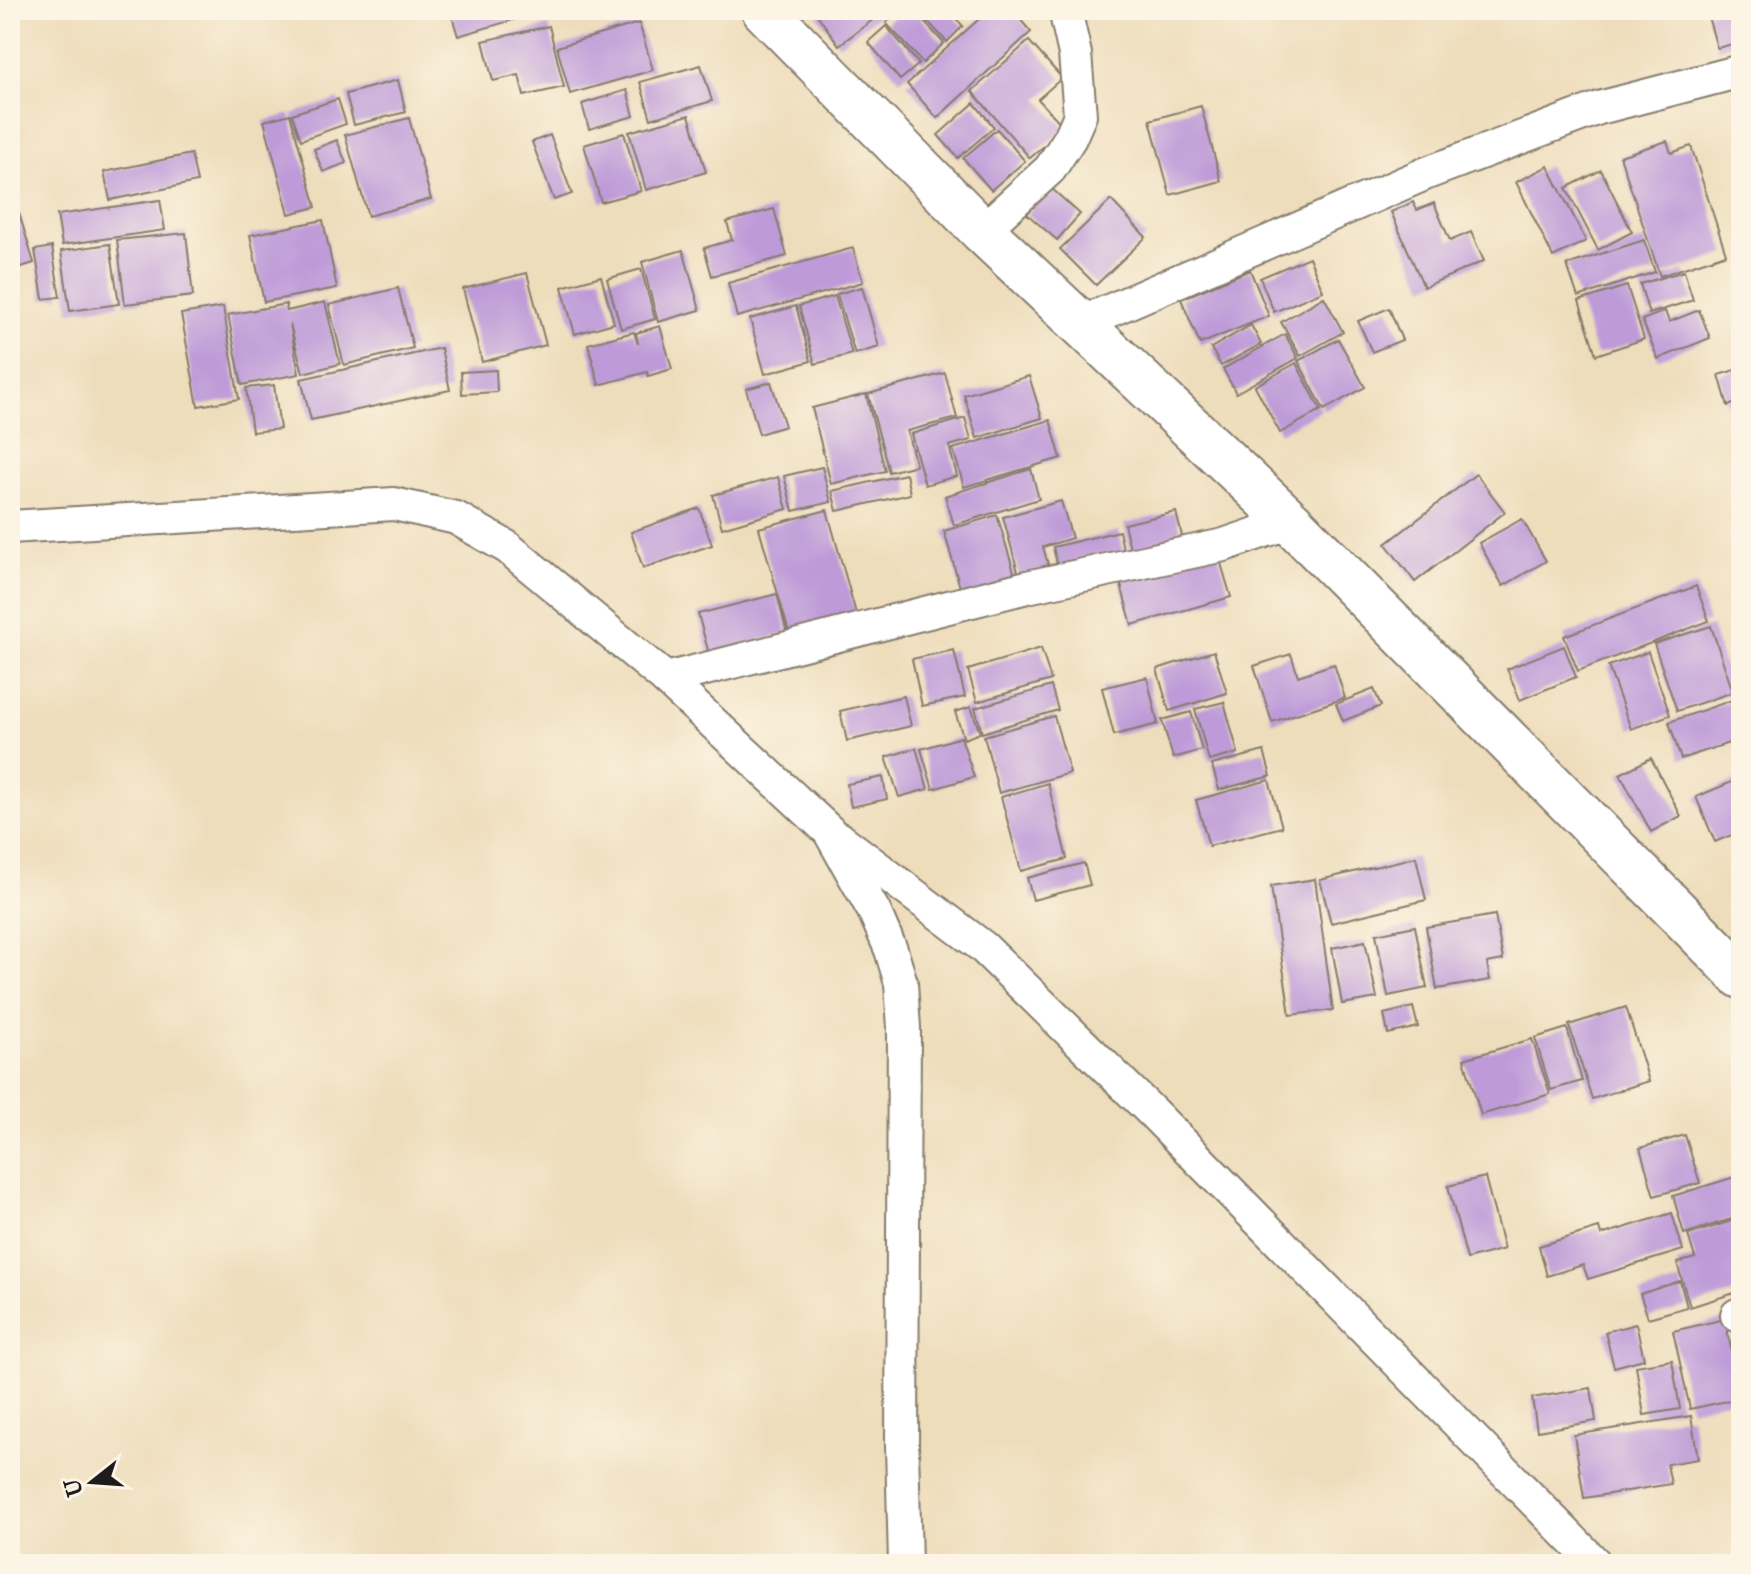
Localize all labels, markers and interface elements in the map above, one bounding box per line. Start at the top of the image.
north arrow [52,1442,132,1522]
text: U [58,1475,89,1500]

